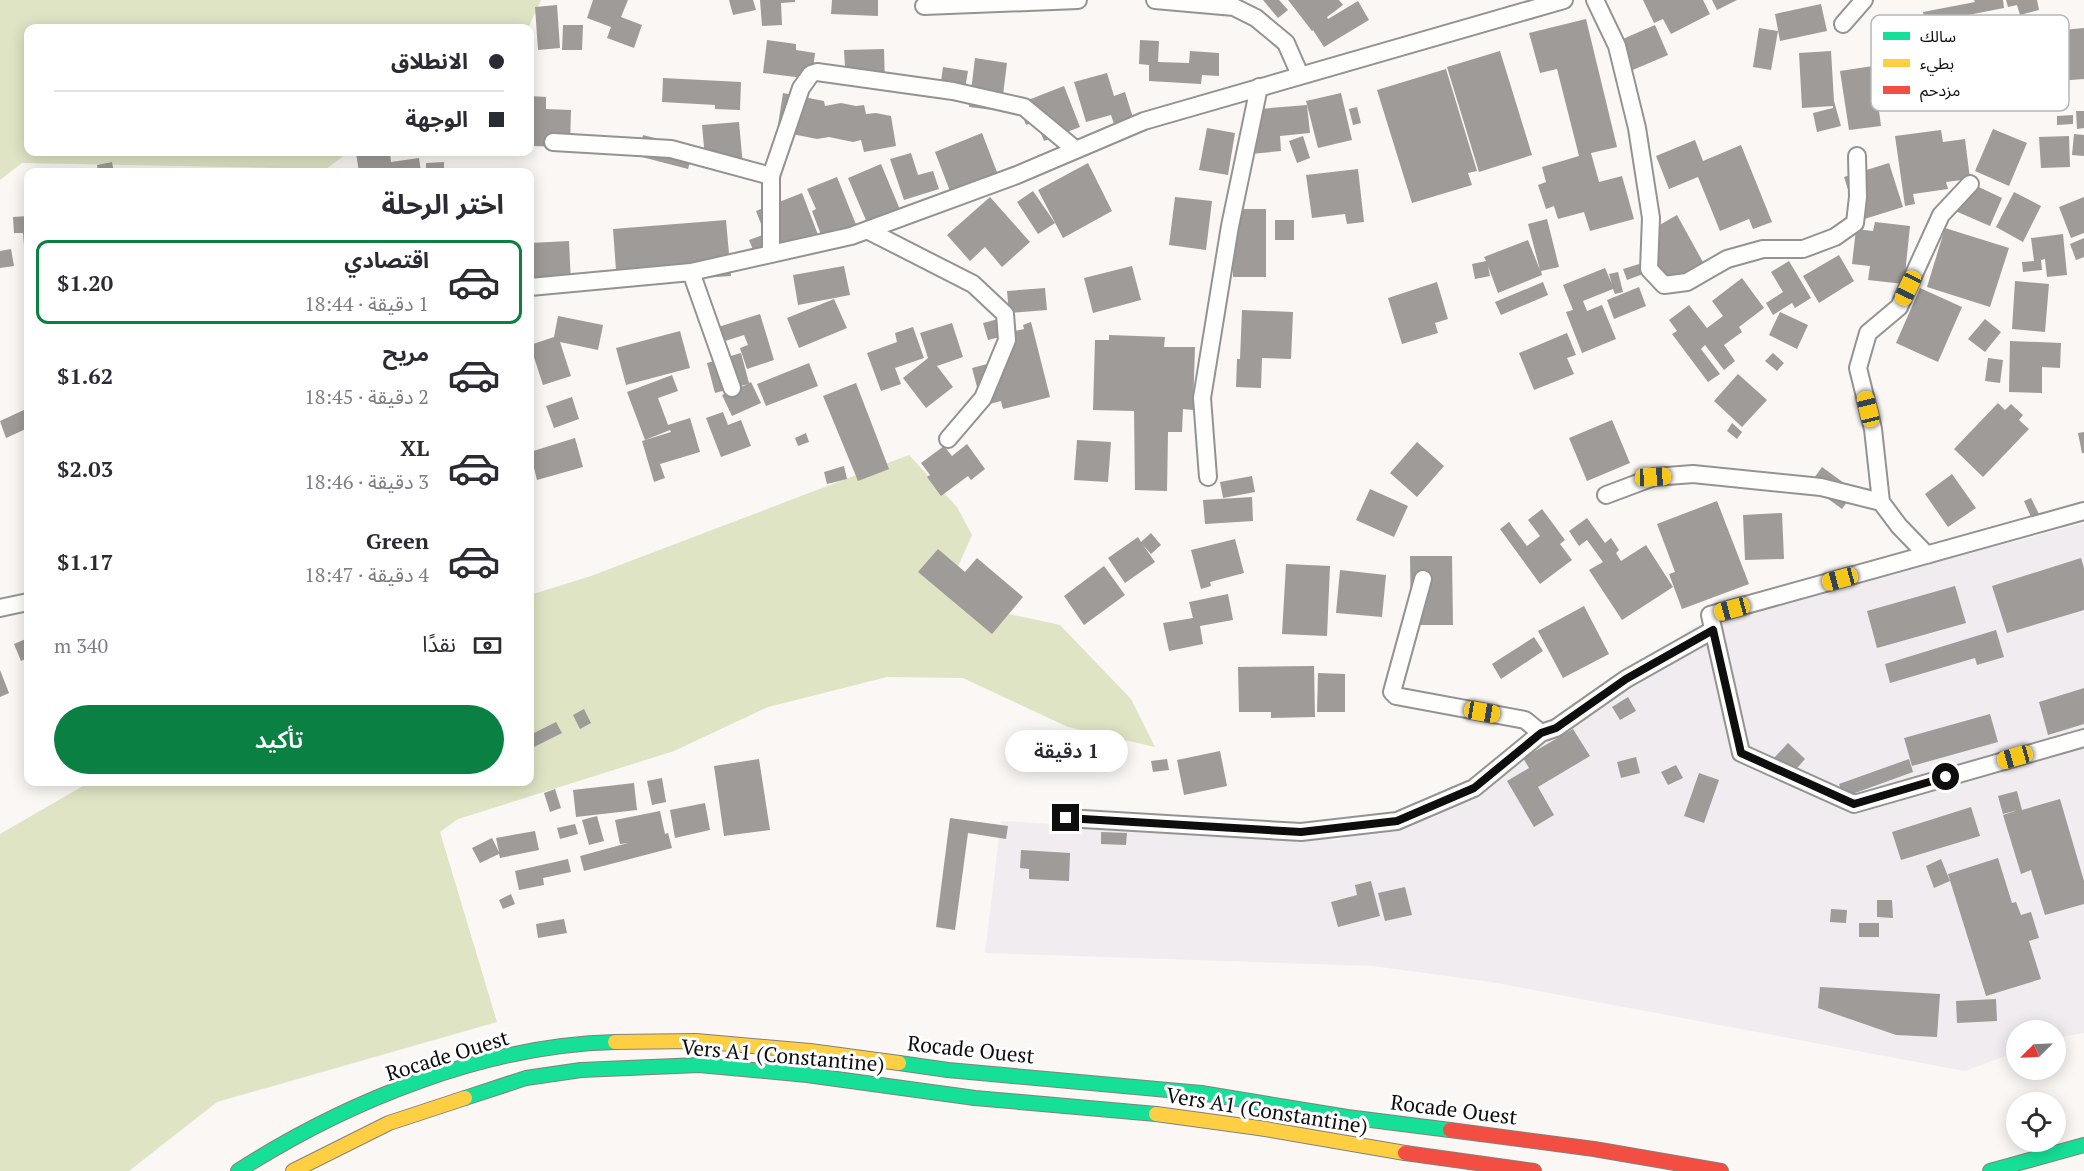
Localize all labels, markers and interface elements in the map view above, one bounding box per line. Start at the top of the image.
legend [1871,15,2069,111]
text: سالك [1920,25,1956,47]
text: الانطلاق [391,46,468,75]
text: بطيء [1920,52,1954,76]
text: مزدحم [1920,79,1960,103]
text: الوجهة [405,104,468,133]
text: اختر الرحلة [381,186,504,222]
text: اقتصادي [344,245,429,274]
icon: car [447,255,501,309]
text: $1.20 [57,268,113,297]
car [1892,268,1924,308]
text: 1 دقيقة · 18:44 [304,290,429,317]
text: مريح [383,338,429,367]
icon: car [447,348,501,402]
text: $1.62 [57,361,113,390]
text: 2 دقيقة · 18:45 [304,383,429,410]
car [1855,389,1881,429]
text: XL [400,433,429,462]
icon: car [447,441,501,495]
text: $2.03 [57,454,113,483]
car [1635,467,1671,487]
text: 3 دقيقة · 18:46 [304,468,429,495]
text: Green [366,526,429,555]
icon: car [447,534,501,588]
text: $1.17 [57,547,113,576]
text: 4 دقيقة · 18:47 [304,561,429,588]
car [1820,566,1860,592]
car [1712,596,1752,622]
text: نقدًا [422,629,456,658]
icon: cash [471,629,504,662]
text: 340 m [54,632,108,659]
car [1463,700,1501,724]
button: تأكيد [54,705,504,774]
callout: 1 دقيقة [1004,731,1128,773]
text: 1 دقيقة [1034,737,1099,764]
car [1995,743,2035,771]
route start [1932,763,1959,790]
route end [1052,804,1079,831]
north arrow [2006,1020,2066,1080]
map controls [2006,1020,2066,1152]
street label: Rocade Ouest [382,1023,512,1087]
street label: Rocade Ouest [906,1028,1036,1070]
street label: Vers A1 (Constantine) [680,1032,886,1078]
street label: Vers A1 (Constantine) [1164,1080,1370,1140]
street label: Rocade Ouest [1389,1087,1519,1131]
button: locate [2006,1092,2066,1152]

